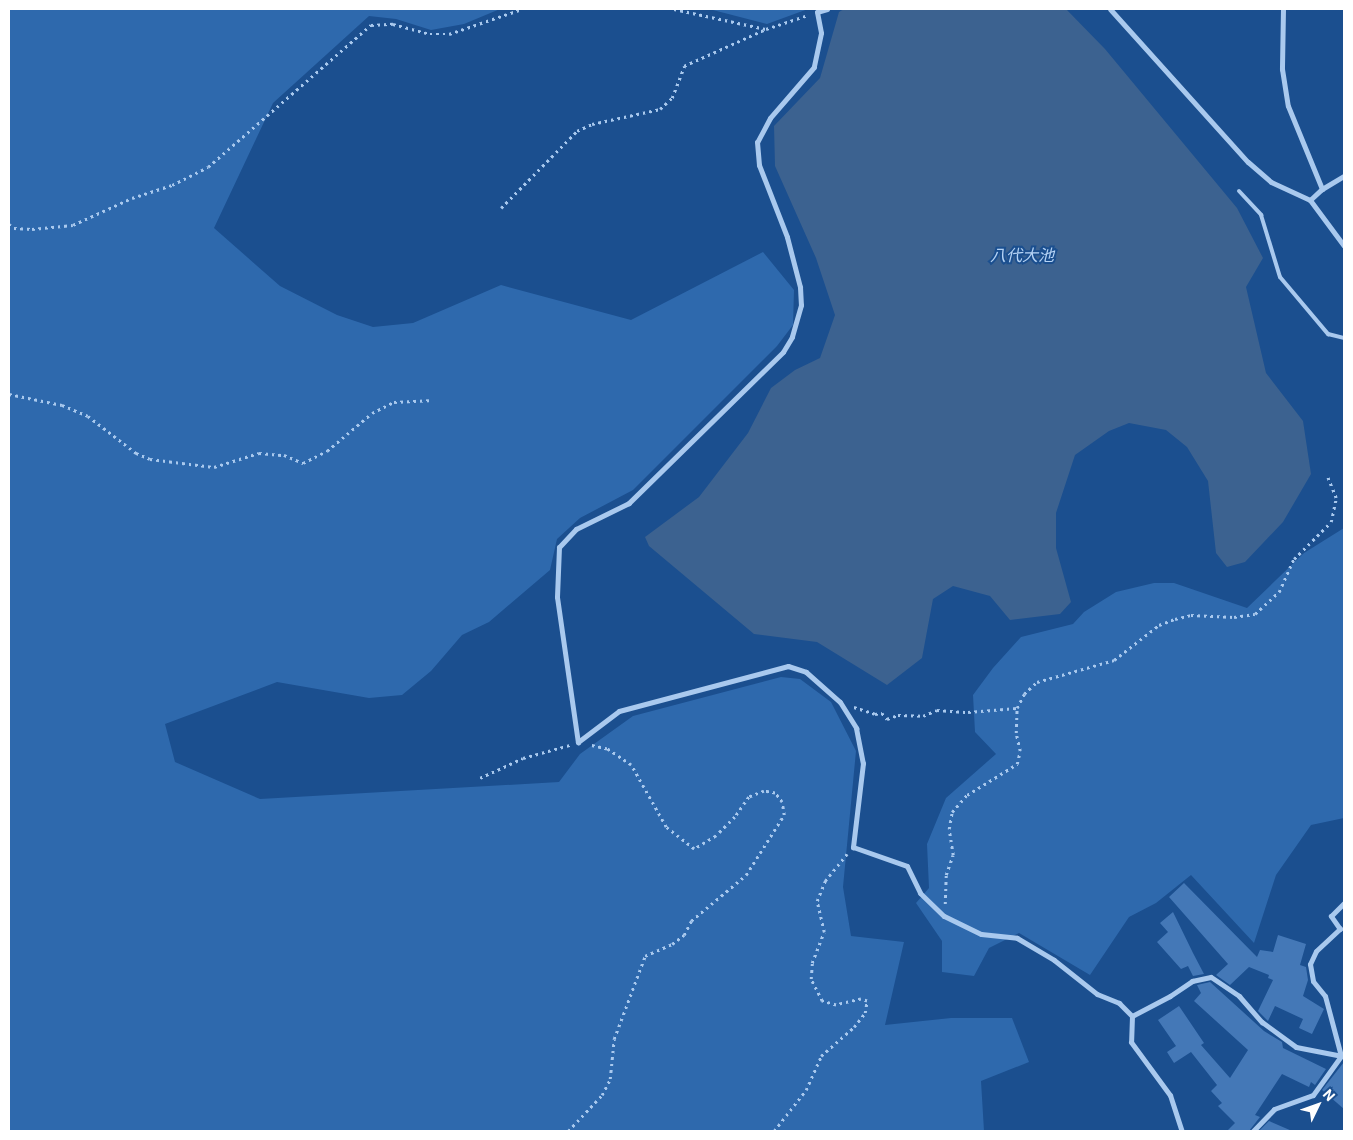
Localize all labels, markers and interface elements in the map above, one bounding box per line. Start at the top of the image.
water label: 八代大池 [990,246,1054,266]
north arrow [1293,1080,1343,1130]
text: N [1320,1086,1338,1104]

